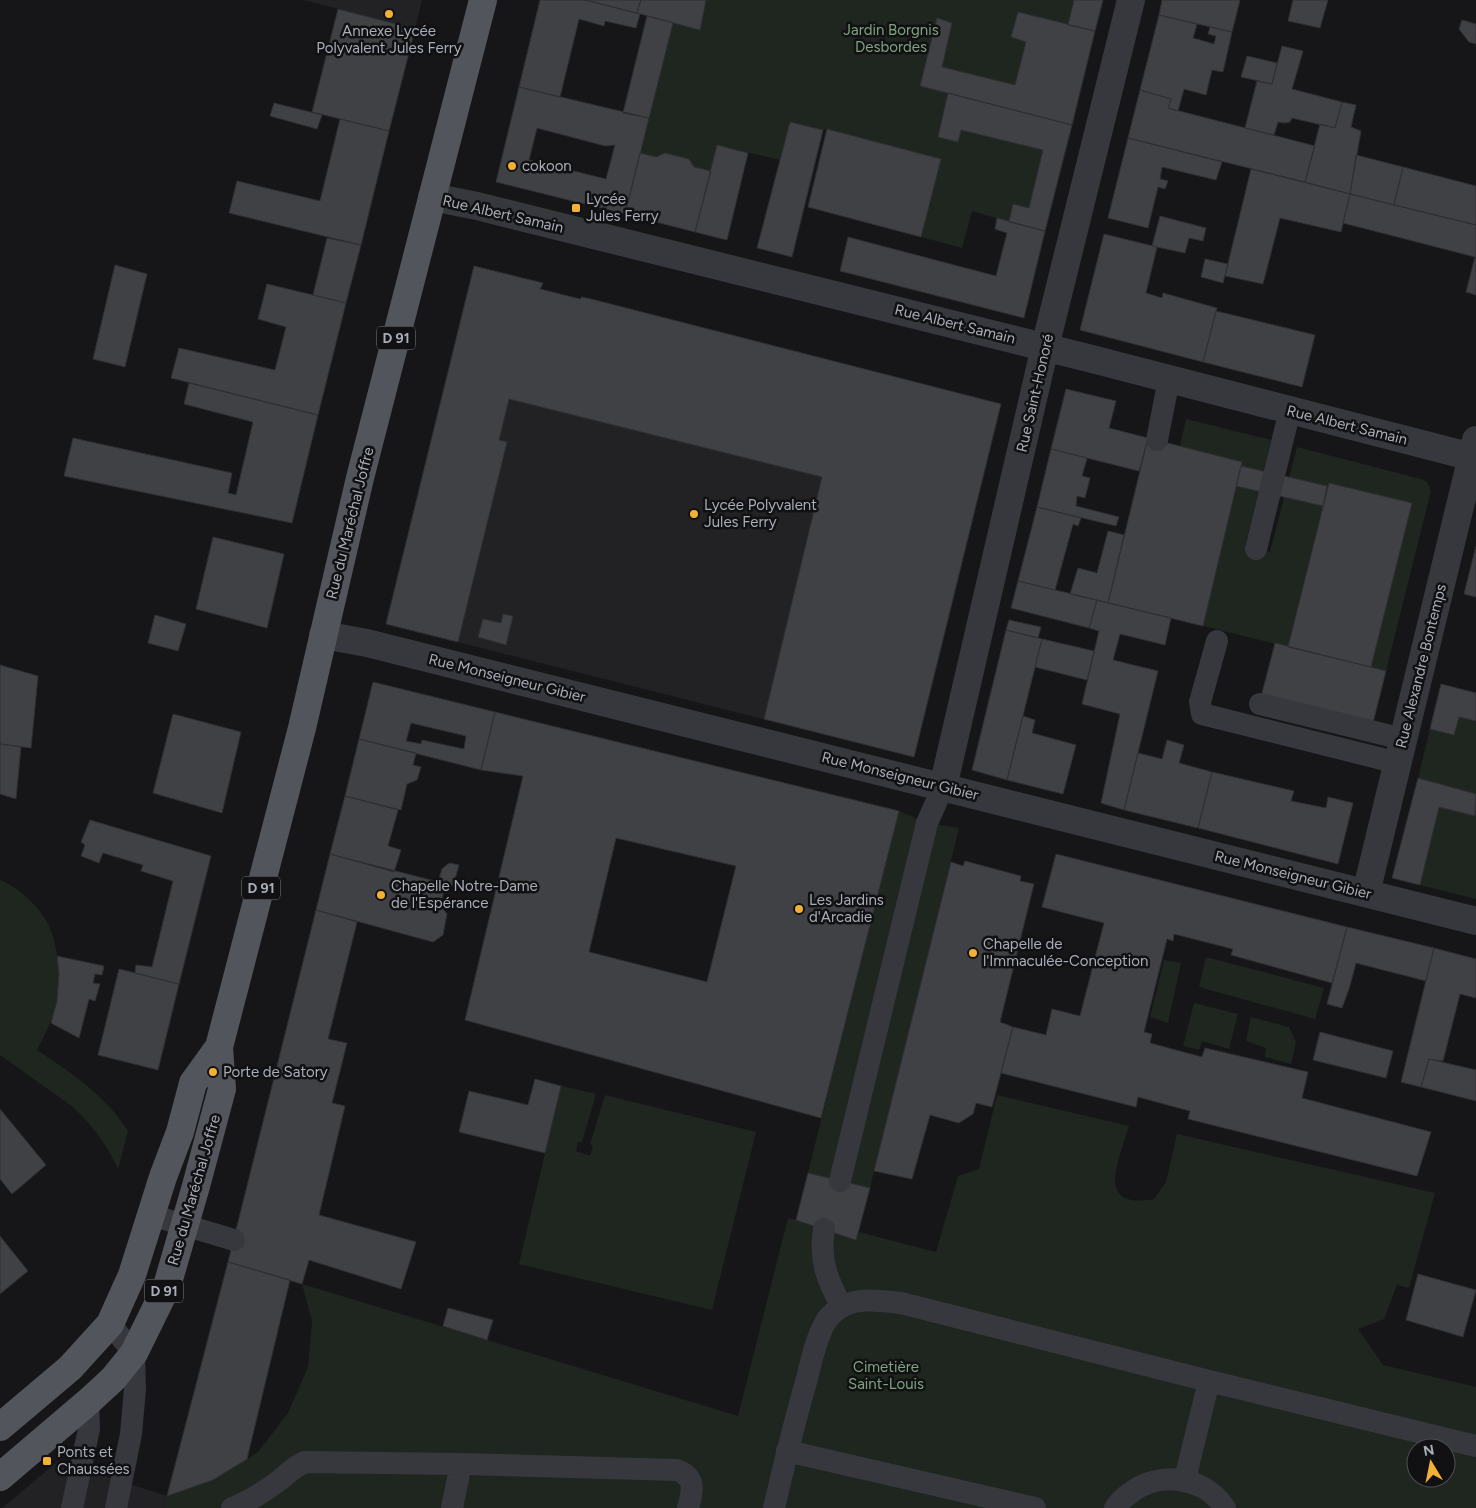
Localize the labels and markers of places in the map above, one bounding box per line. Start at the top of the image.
marker: Annexe Lycée Polyvalent Jules Ferry [383,8,395,20]
place label: Annexe Lycée Polyvalent Jules Ferry [316,22,462,57]
place label: cokoon [522,157,572,175]
marker: cokoon [506,160,518,172]
place label: Lycée Jules Ferry [586,190,659,225]
marker: Lycée Jules Ferry [570,202,582,214]
place label: Lycée Polyvalent Jules Ferry [704,496,817,531]
marker: Lycée Polyvalent Jules Ferry [688,508,700,520]
place label: Chapelle Notre-Dame de l'Espérance [391,877,538,912]
marker: Chapelle Notre-Dame de l'Espérance [375,889,387,901]
place label: Les Jardins d'Arcadie [809,891,884,926]
marker: Les Jardins d'Arcadie [793,903,805,915]
place label: Chapelle de l'Immaculée-Conception [983,935,1148,970]
marker: Chapelle de l'Immaculée-Conception [967,947,979,959]
place label: Porte de Satory [223,1063,328,1081]
marker: Porte de Satory [207,1066,219,1078]
place label: Ponts et Chaussées [57,1443,130,1478]
marker: Ponts et Chaussées [41,1455,53,1467]

